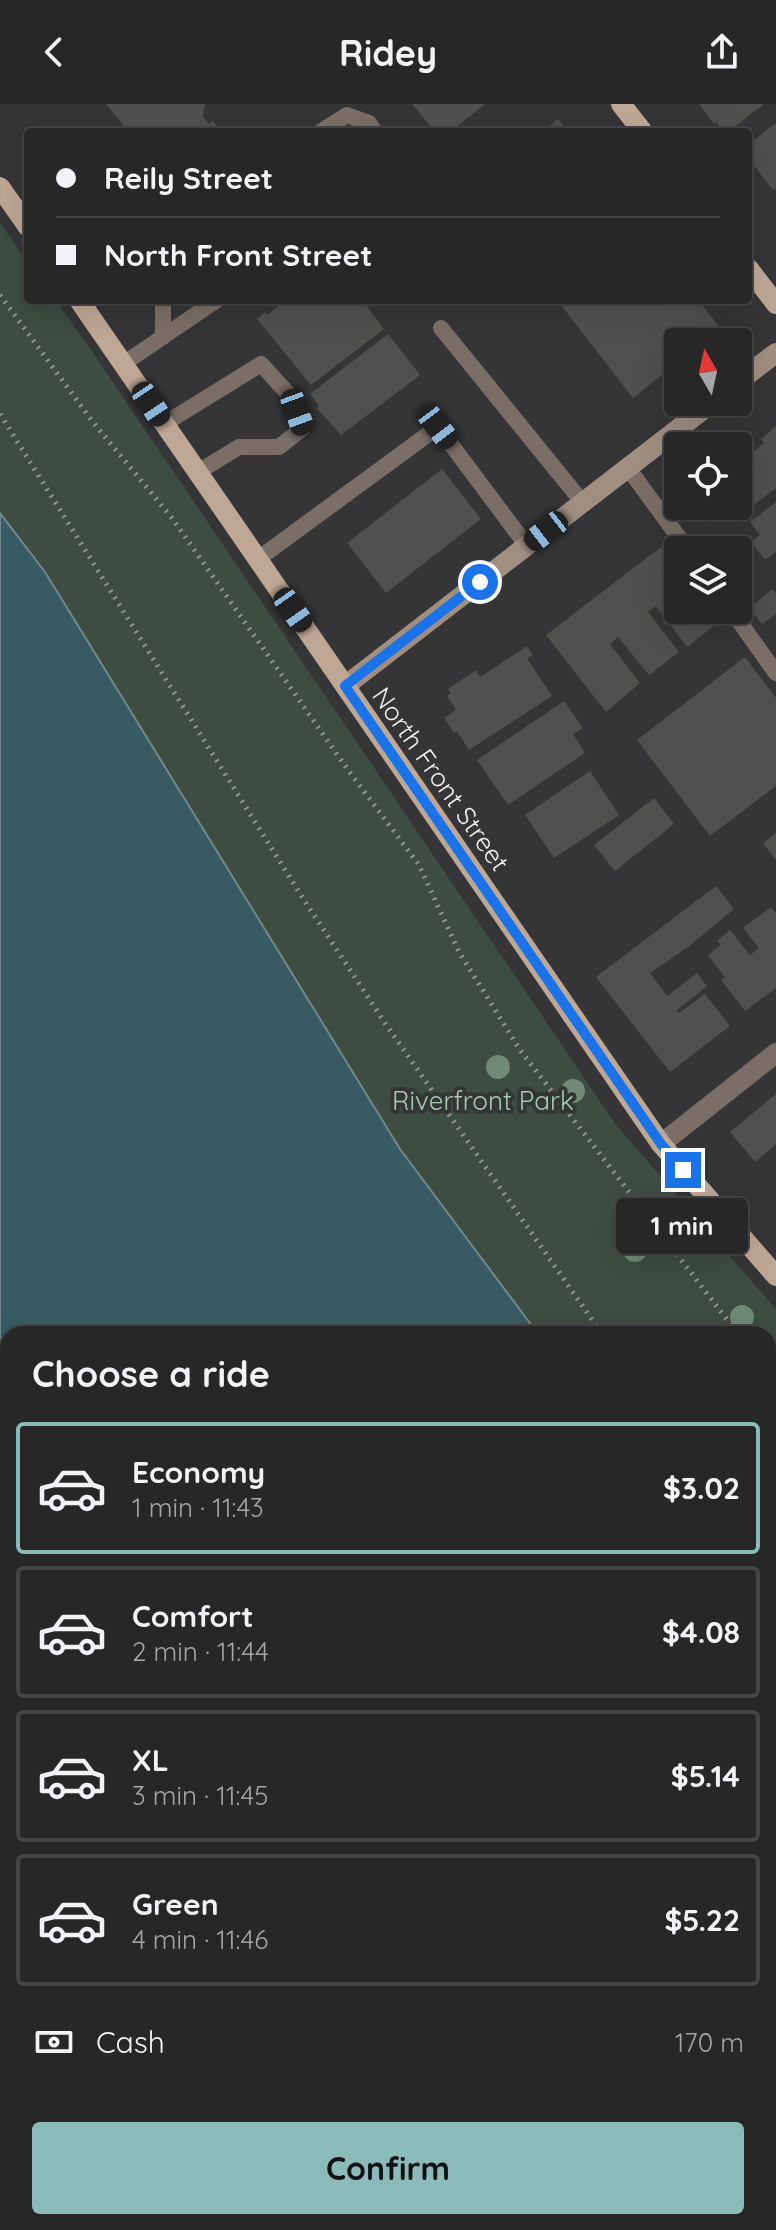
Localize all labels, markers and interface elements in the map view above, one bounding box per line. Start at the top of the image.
icon: back [32,30,76,74]
text: Ridey [339,30,437,75]
icon: share [700,30,744,74]
text: Reily Street [104,159,273,197]
text: North Front Street [104,236,372,274]
north arrow [664,328,752,416]
map controls [664,328,752,624]
car [128,377,174,431]
car [278,385,316,439]
car [414,401,462,453]
button: locate [664,432,752,520]
car [520,507,572,555]
button: layers [664,536,752,624]
route start [462,564,498,600]
car [269,583,317,637]
street label: North Front Street [365,681,517,877]
park label: Riverfront Park [392,1084,574,1117]
route end [665,1152,701,1188]
callout: 1 min [617,1198,749,1254]
text: 1 min [651,1209,714,1242]
text: Choose a ride [32,1351,270,1396]
icon: car [36,1452,108,1524]
text: Economy [132,1453,265,1491]
text: $3.02 [663,1469,740,1507]
text: 1 min · 11:43 [132,1491,264,1524]
icon: car [36,1596,108,1668]
text: Comfort [132,1597,253,1635]
text: $4.08 [662,1613,740,1651]
text: 2 min · 11:44 [132,1635,269,1668]
icon: car [36,1740,108,1812]
text: XL [132,1741,169,1779]
text: $5.14 [671,1757,740,1795]
text: 3 min · 11:45 [132,1779,268,1812]
icon: car [36,1884,108,1956]
text: Green [132,1885,219,1923]
text: $5.22 [664,1901,740,1939]
text: 4 min · 11:46 [132,1923,268,1956]
icon: cash [32,2020,76,2064]
text: Cash [96,2023,165,2061]
text: 170 m [675,2026,744,2059]
button: Confirm [32,2122,744,2214]

